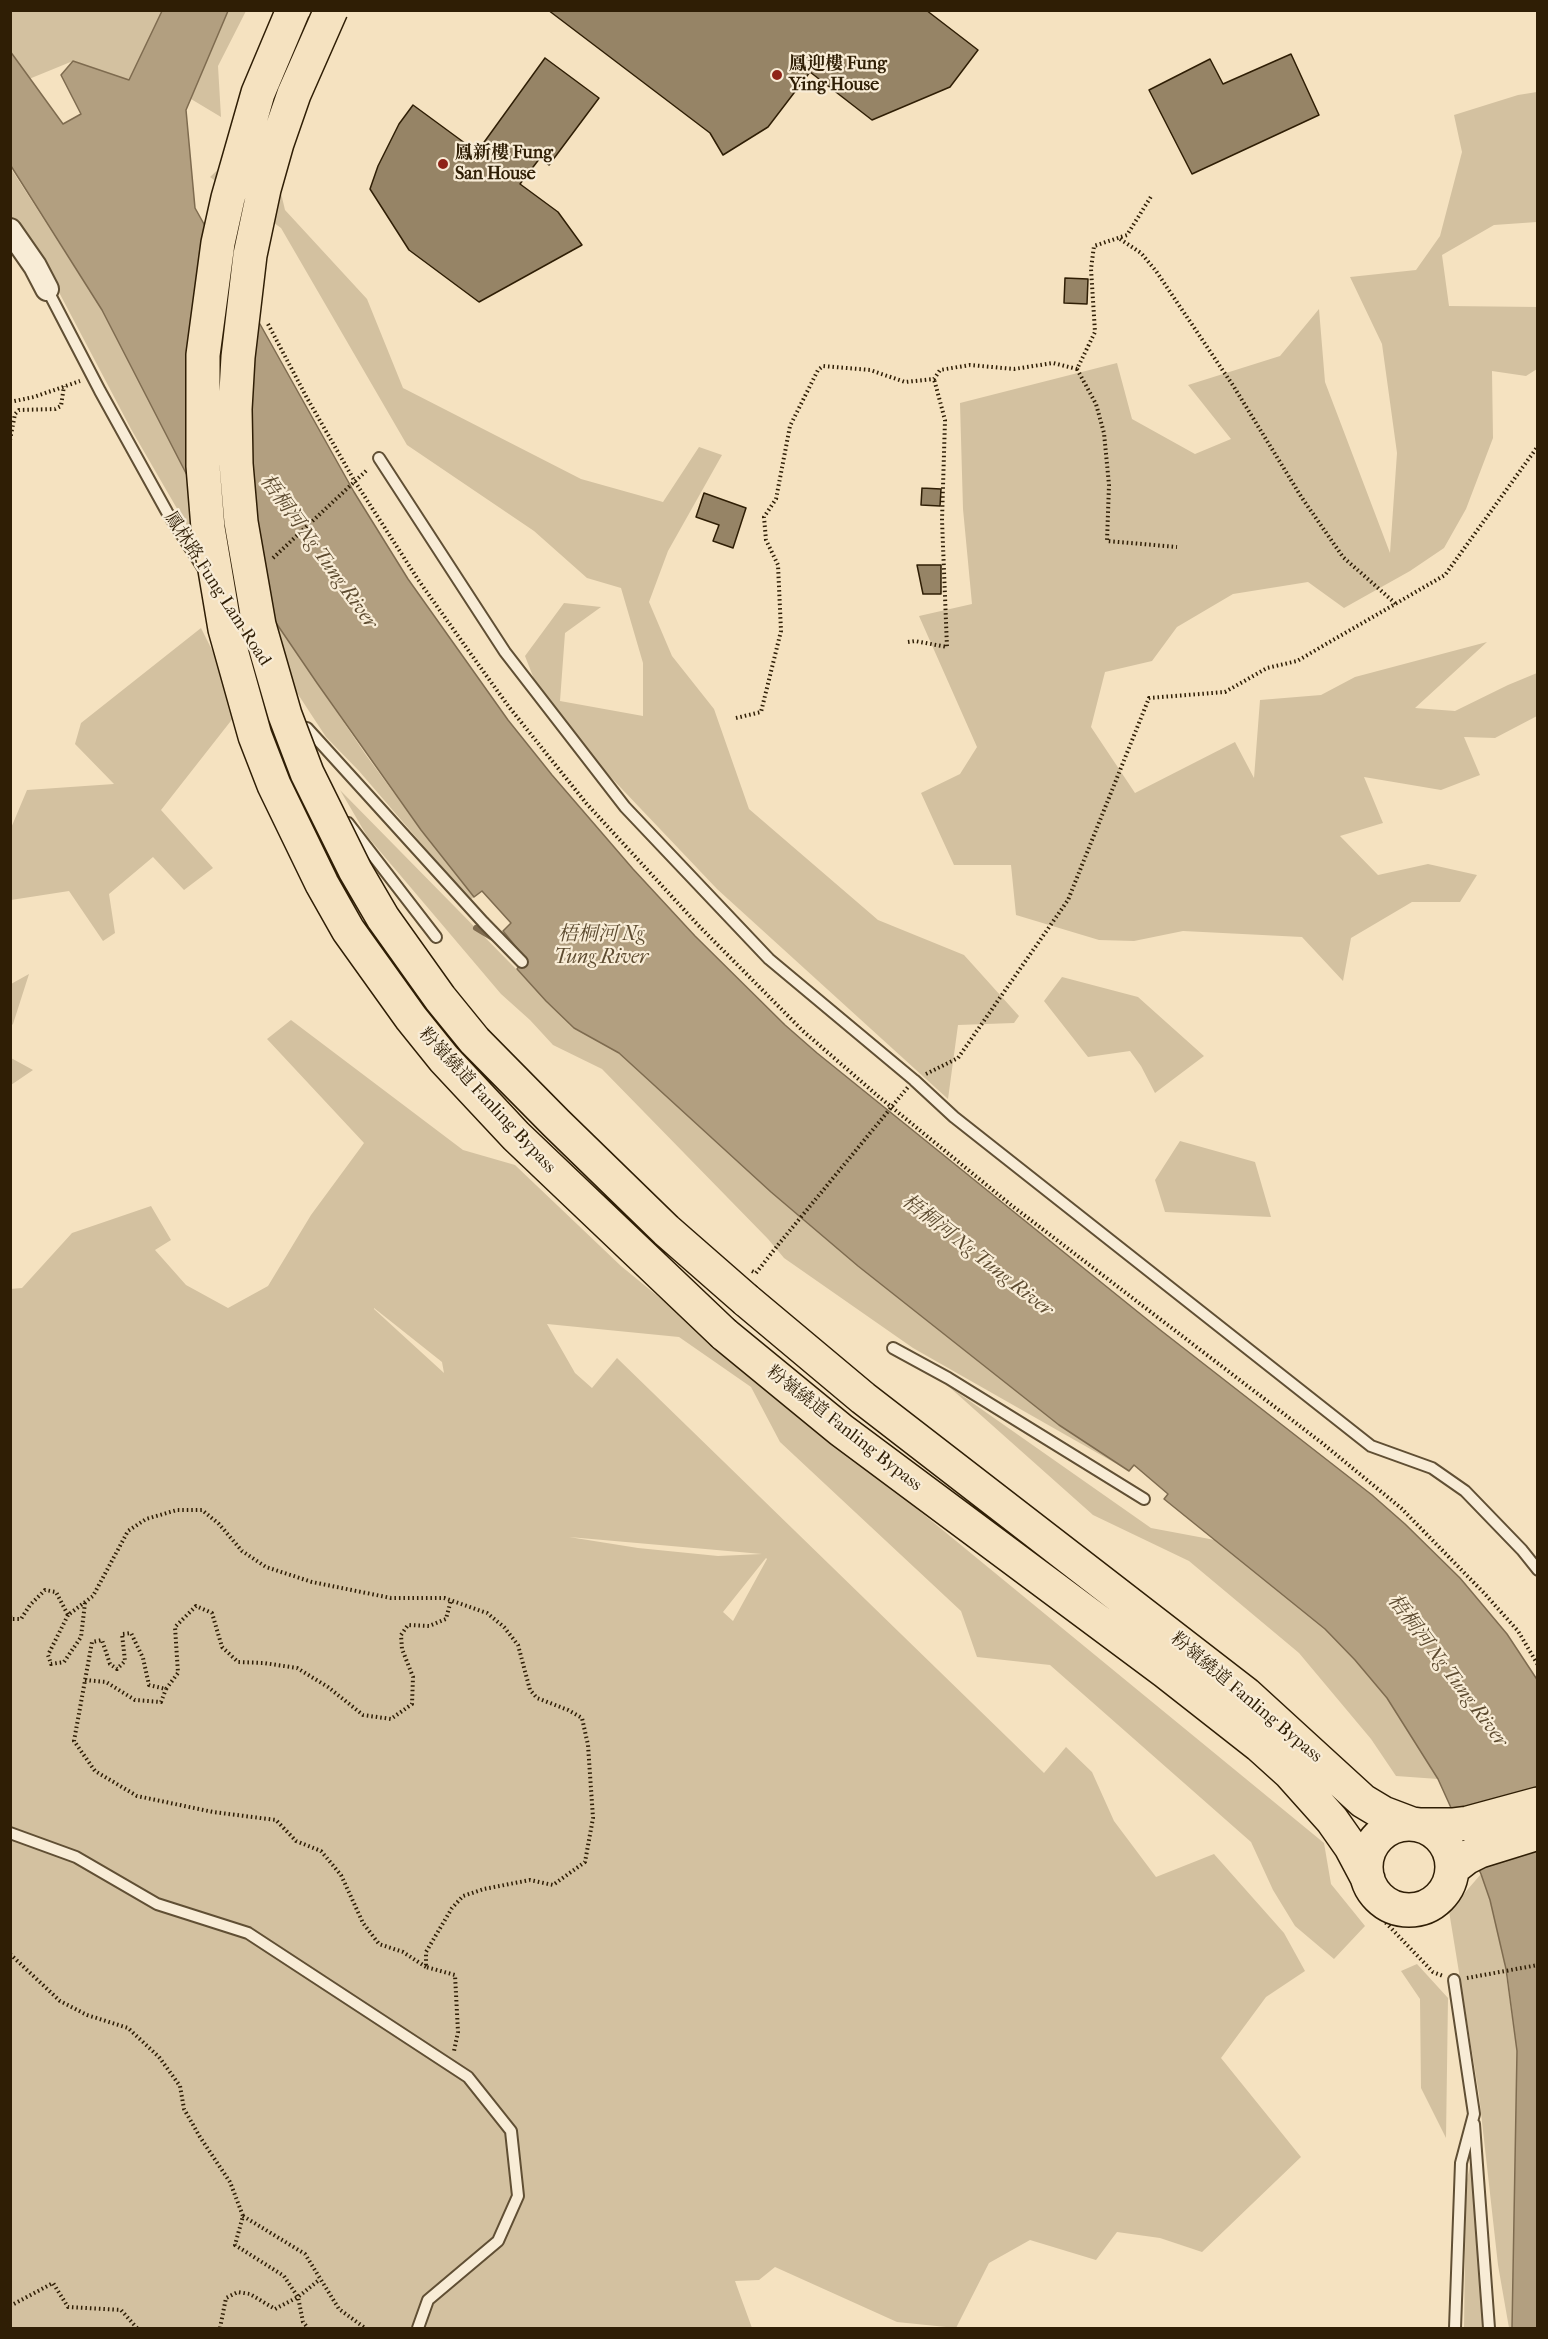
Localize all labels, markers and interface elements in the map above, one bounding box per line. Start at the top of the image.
place label: 鳳迎樓 Fung Ying House [789,54,887,97]
marker: 鳳迎樓 Fung Ying House [770,68,784,82]
place label: 鳳新樓 Fung San House [455,143,553,186]
marker: 鳳新樓 Fung San House [436,157,450,171]
water label: 梧桐河 Ng Tung River [254,470,382,634]
street label: 鳳林路 Fung Lam Road [159,508,275,670]
water label: 梧桐河 Ng Tung River [554,923,648,970]
street label: 粉嶺繞道 Fanling Bypass [414,1024,560,1178]
water label: 梧桐河 Ng Tung River [897,1190,1057,1322]
street label: 粉嶺繞道 Fanling Bypass [762,1362,926,1496]
water label: 梧桐河 Ng Tung River [1382,1590,1512,1752]
street label: 粉嶺繞道 Fanling Bypass [1166,1628,1326,1768]

